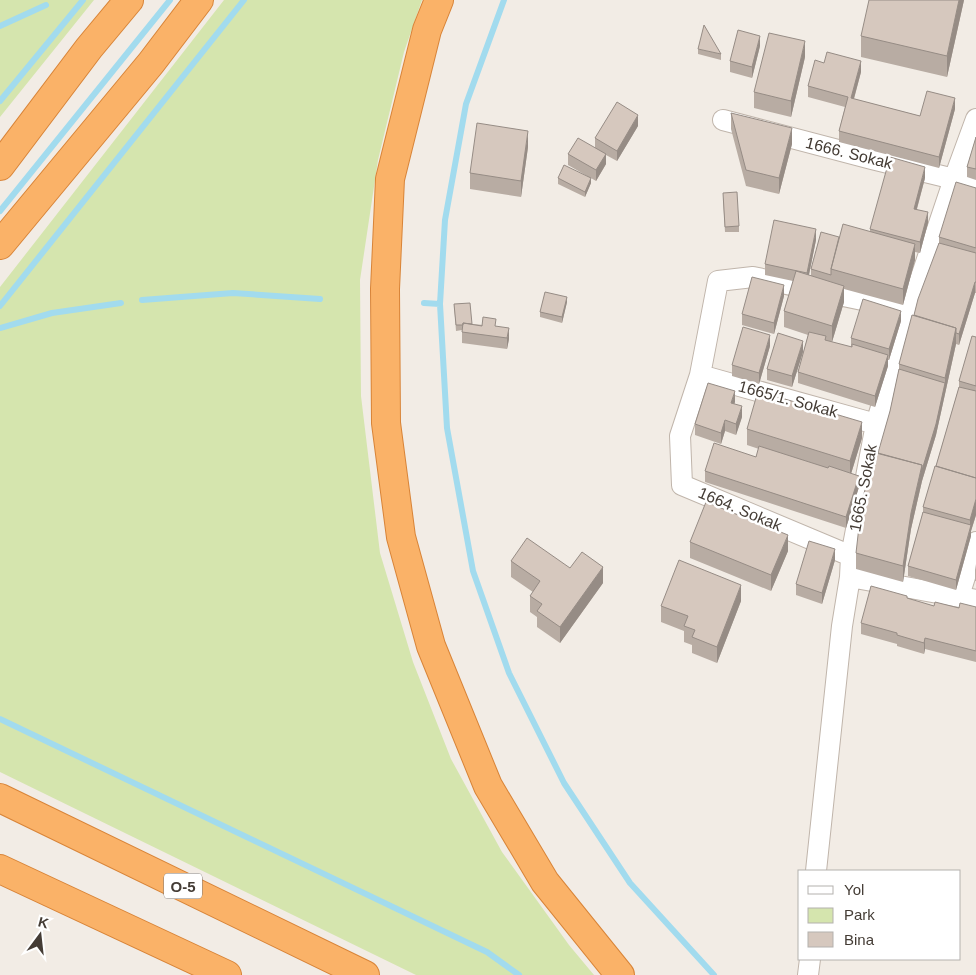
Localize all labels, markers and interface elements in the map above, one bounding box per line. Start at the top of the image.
street label: 1666. Sokak [804,134,895,172]
street label: 1665/1. Sokak [736,378,841,421]
street label: 1665. Sokak [846,442,880,533]
street label: 1664. Sokak [696,484,785,535]
legend [798,870,961,960]
road number: O-5 [164,874,202,898]
text: Yol [844,881,864,898]
text: Park [844,906,875,923]
north arrow [15,910,65,960]
text: K [36,913,50,931]
text: Bina [844,931,875,948]

